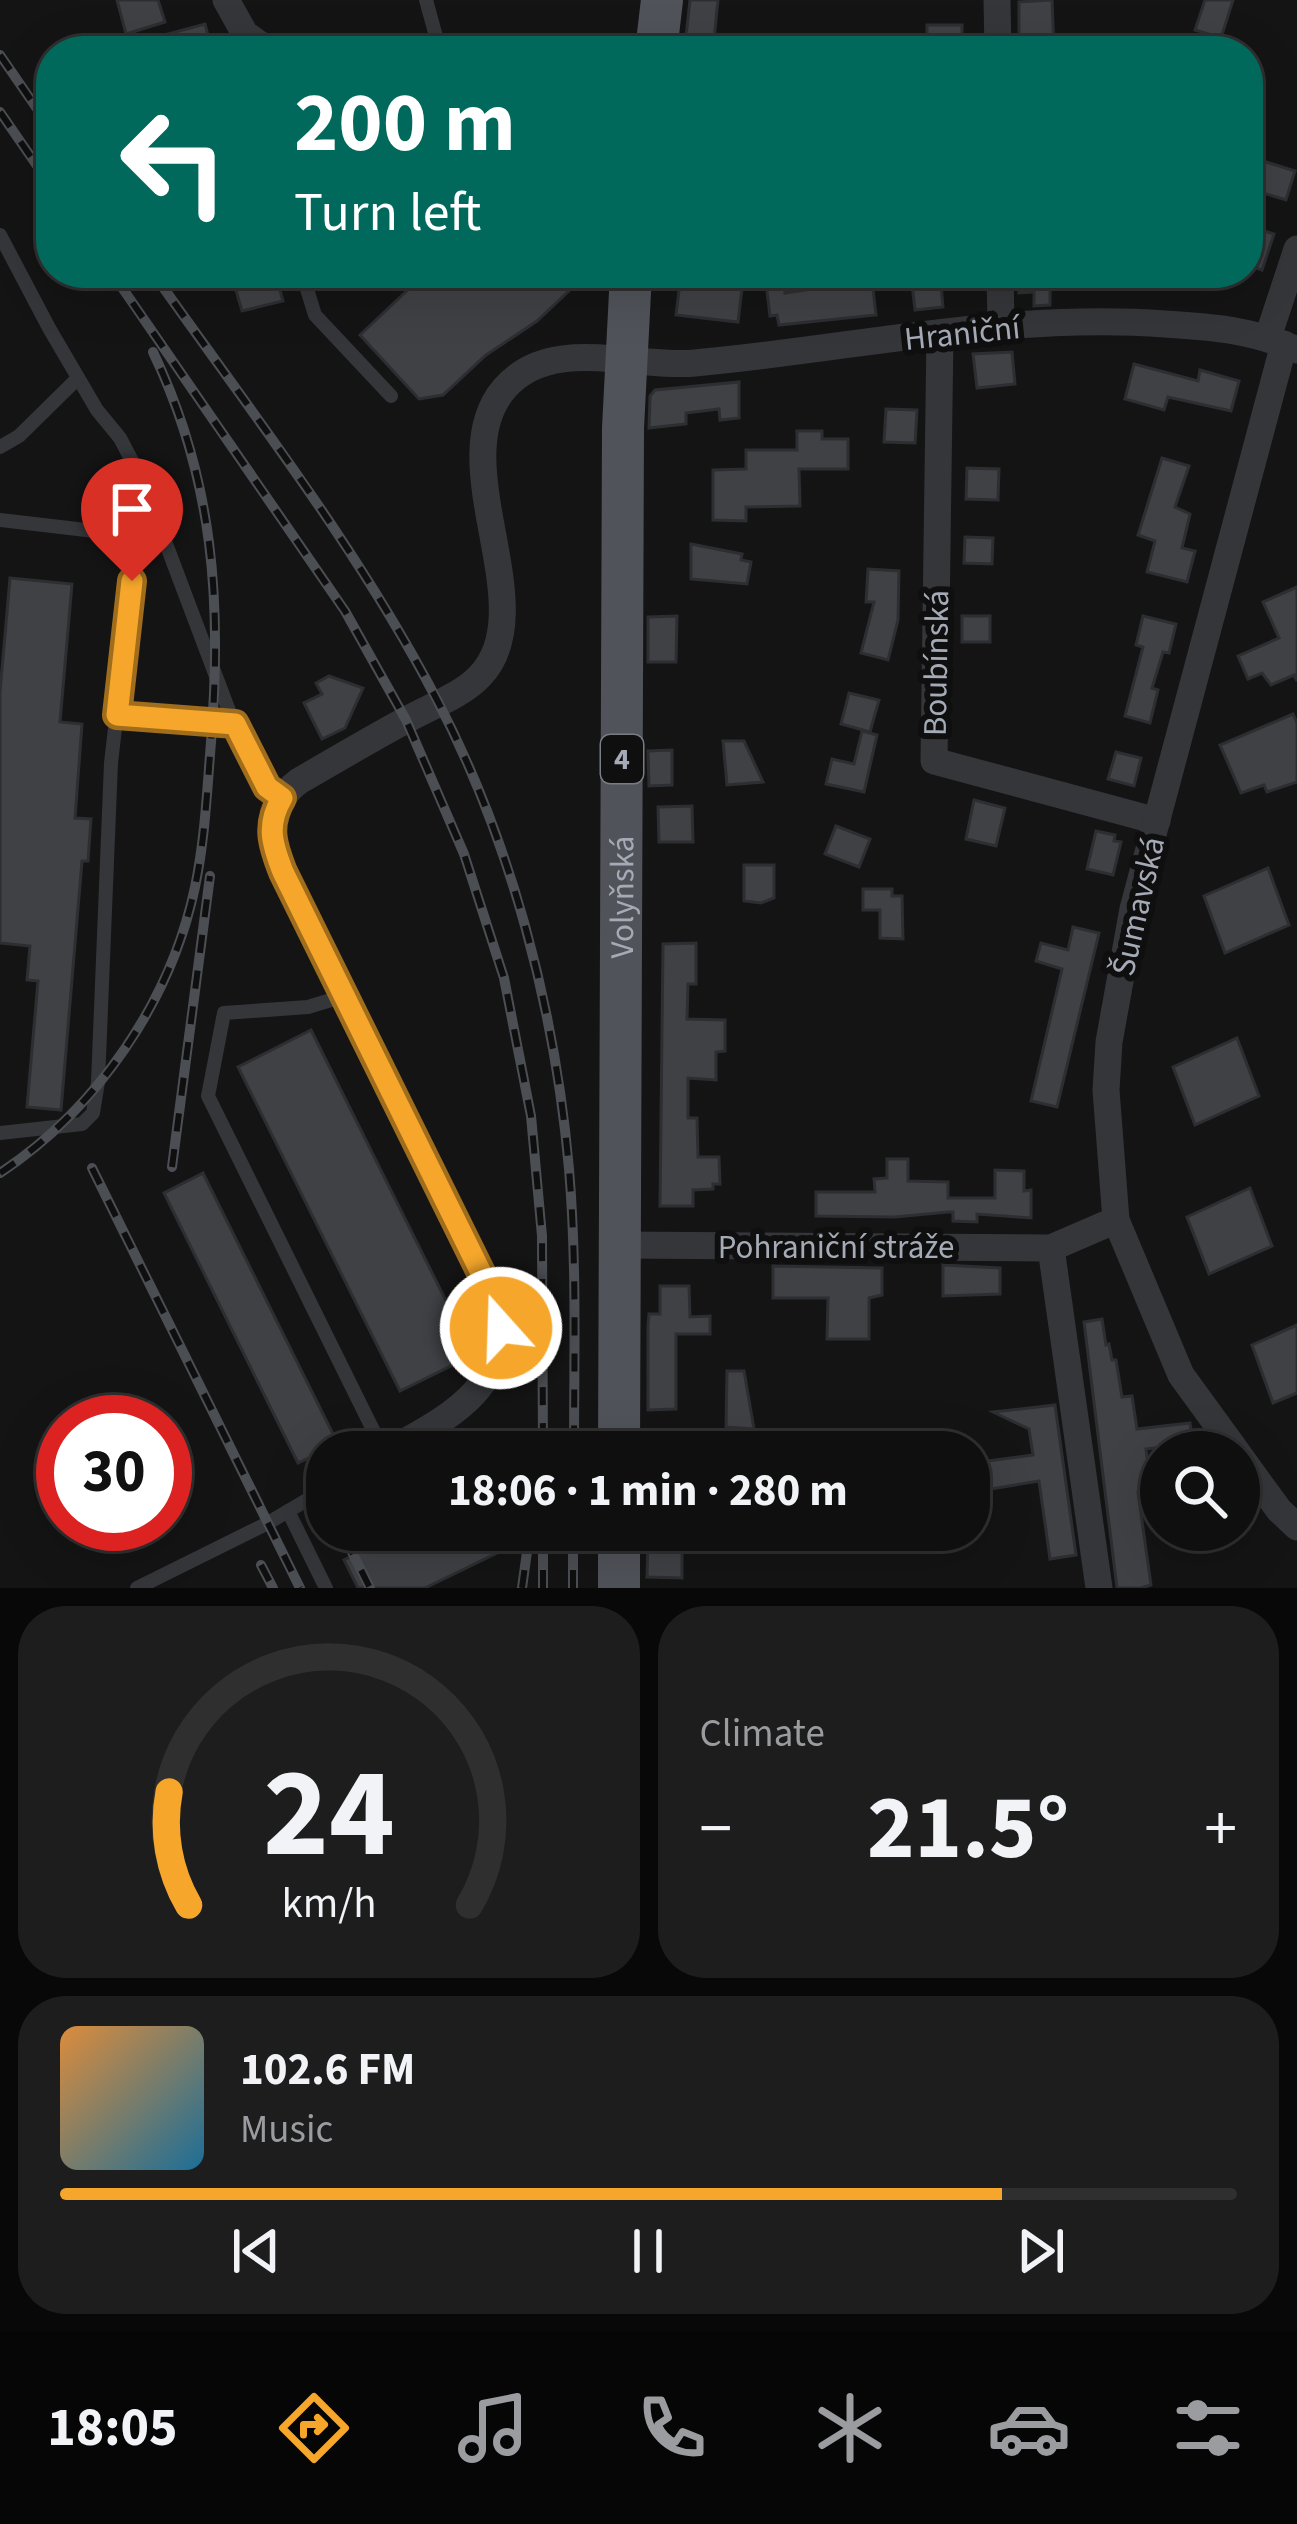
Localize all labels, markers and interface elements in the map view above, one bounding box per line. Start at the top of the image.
text: 200 m [294,64,516,184]
icon: left [96,84,252,240]
text: Turn left [294,175,481,252]
street label: Hraniční [902,304,1023,363]
pin [81,458,183,581]
icon: arrive [99,476,165,542]
street label: Boubínská [912,590,961,736]
road number: 4 [601,735,643,783]
street label: Šumavská [1100,832,1177,981]
street label: Volyňská [599,836,646,958]
street label: Pohraniční stráže [718,1224,954,1271]
position arrow [438,1265,564,1391]
speed limit sign: 30 [36,1395,192,1551]
map controls [1140,1431,1260,1551]
button: search [1140,1431,1260,1551]
text: 18:06 · 1 min · 280 m [448,1459,848,1523]
text: Climate [700,1706,825,1762]
text: 24 [263,1726,395,1904]
text: 21.5° [867,1765,1069,1893]
text: − [700,1782,732,1876]
text: + [1204,1782,1237,1876]
text: km/h [281,1873,376,1934]
text: 102.6 FM [240,2038,415,2102]
text: Music [240,2102,333,2158]
icon: previous [223,2218,289,2284]
icon: pause [615,2218,681,2284]
icon: next [1008,2218,1074,2284]
icon: directions [272,2386,356,2470]
icon: music [451,2386,535,2470]
icon: phone [630,2386,714,2470]
icon: climate [808,2386,892,2470]
icon: car [987,2386,1071,2470]
icon: filters [1166,2386,1250,2470]
text: 18:05 [47,2390,178,2467]

